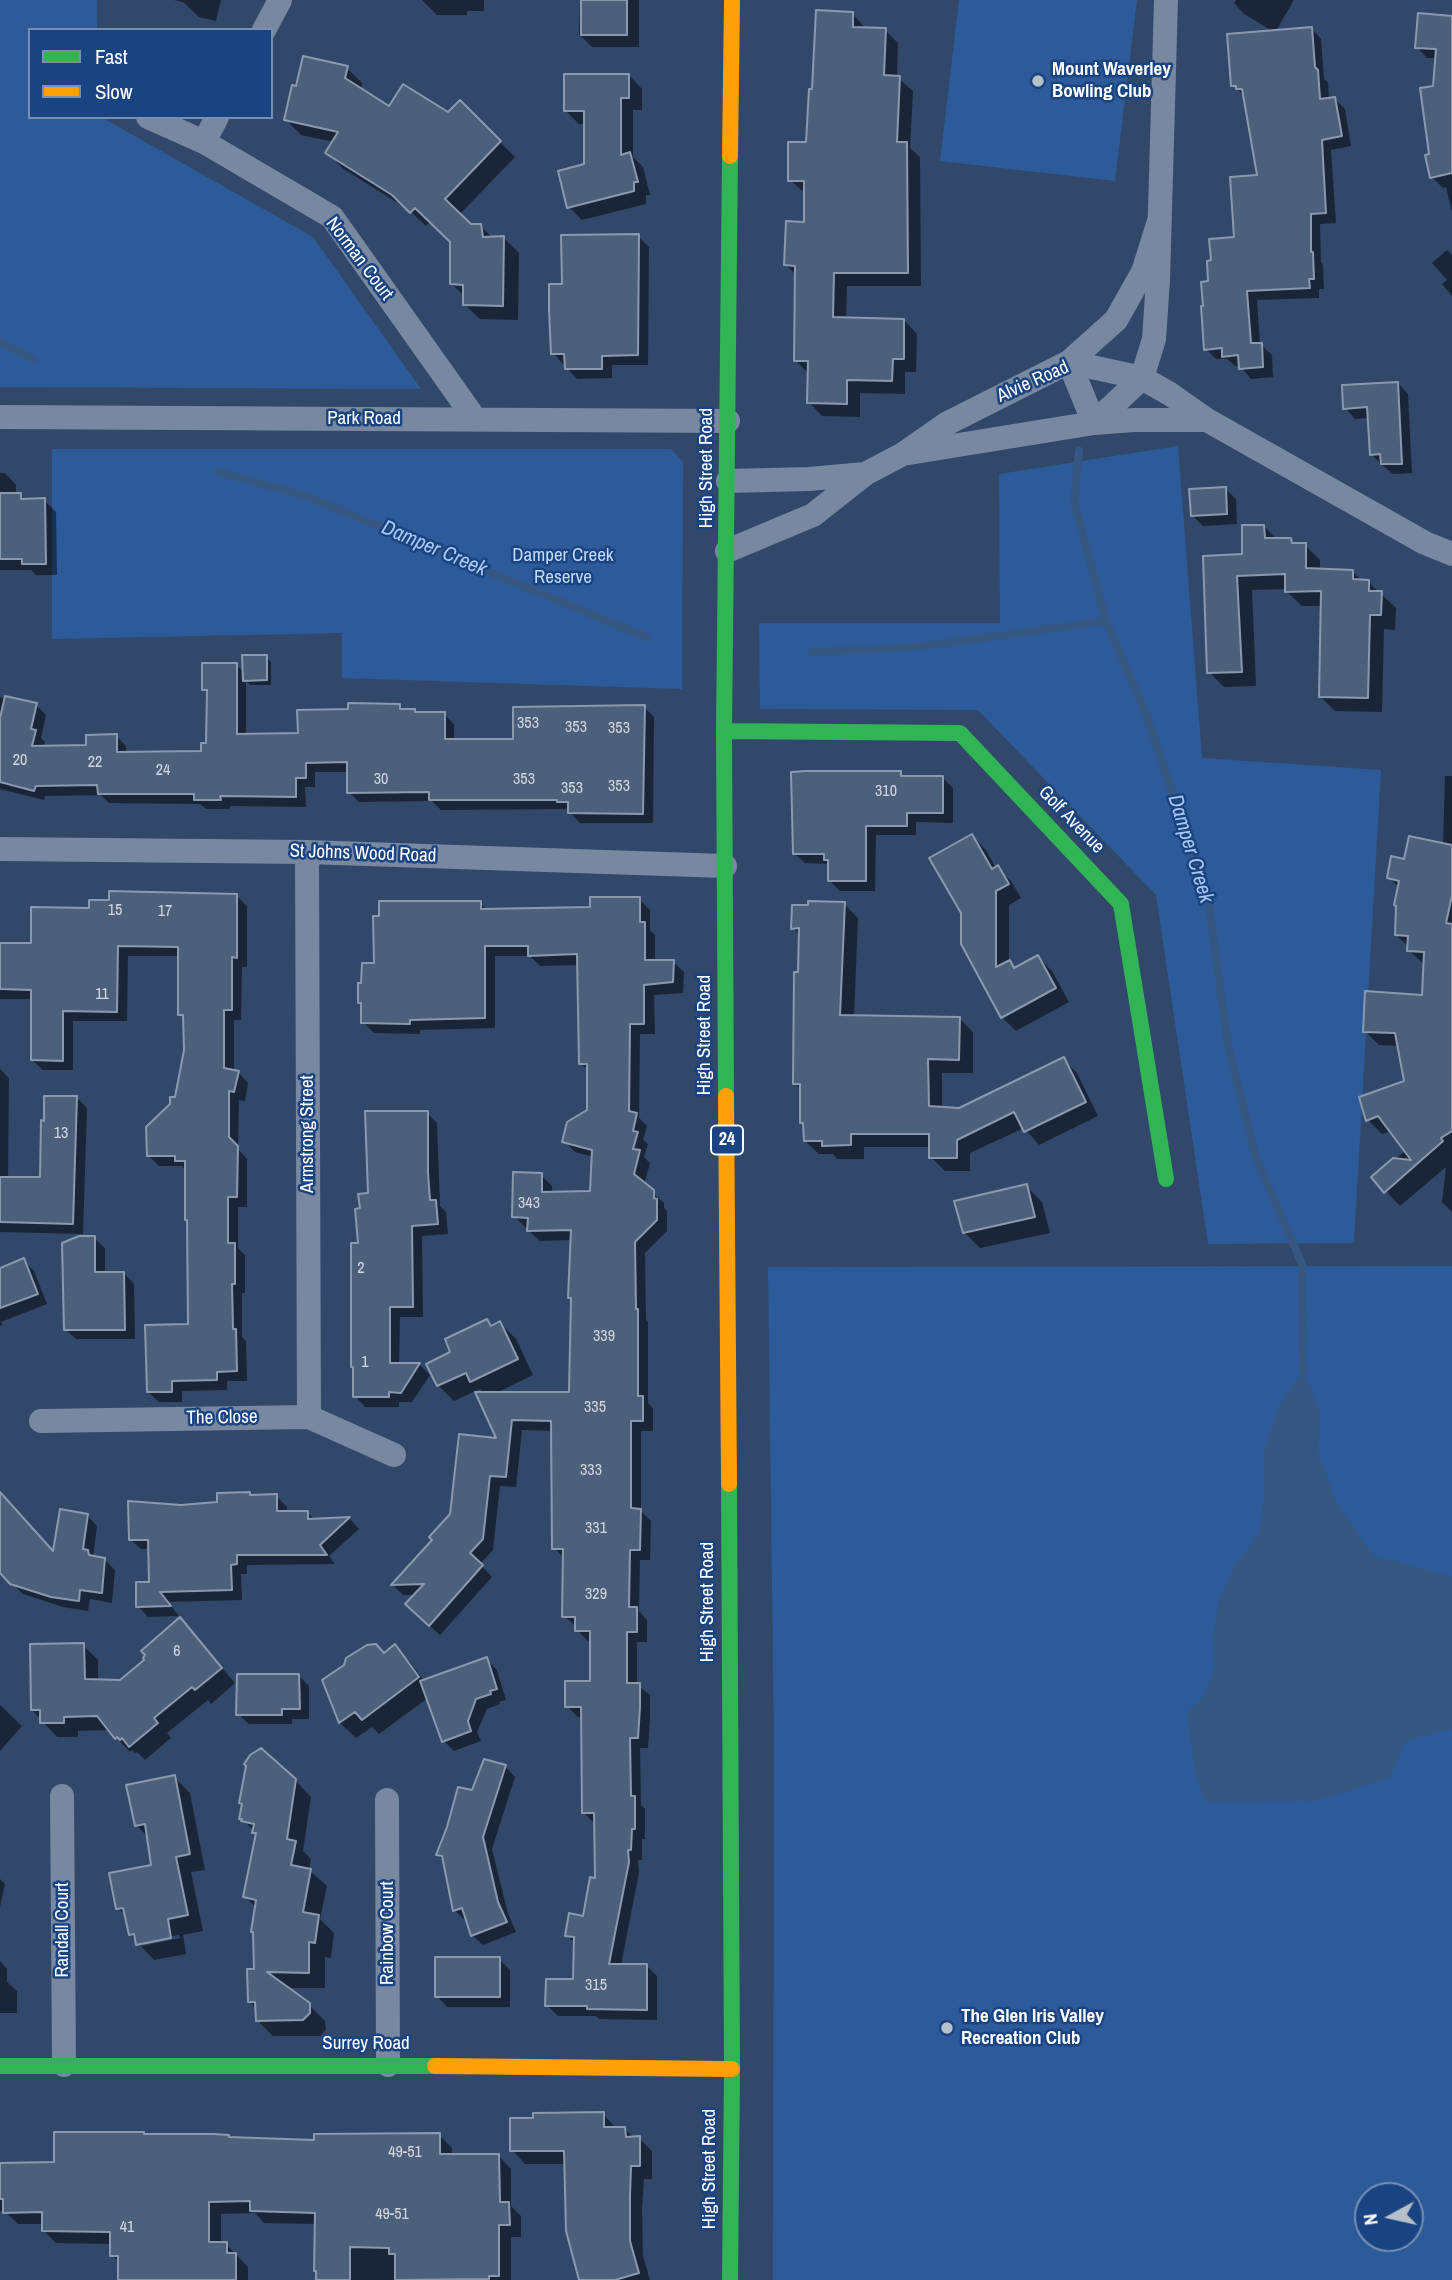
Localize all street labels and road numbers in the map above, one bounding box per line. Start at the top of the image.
street label: Norman Court [320,213,398,305]
street label: Alvie Road [994,356,1072,408]
street label: Park Road [327,408,401,430]
street label: High Street Road [696,408,718,528]
street label: Golf Avenue [1033,781,1109,859]
street label: St Johns Wood Road [289,840,437,868]
street label: High Street Road [694,975,716,1095]
street label: Armstrong Street [297,1075,319,1193]
road number: 24 [711,1126,743,1154]
street label: The Close [186,1406,258,1430]
street label: High Street Road [697,1542,719,1662]
street label: Rainbow Court [377,1881,399,1985]
street label: Randall Court [52,1882,74,1978]
street label: Surrey Road [322,2033,410,2055]
street label: High Street Road [699,2109,721,2229]

